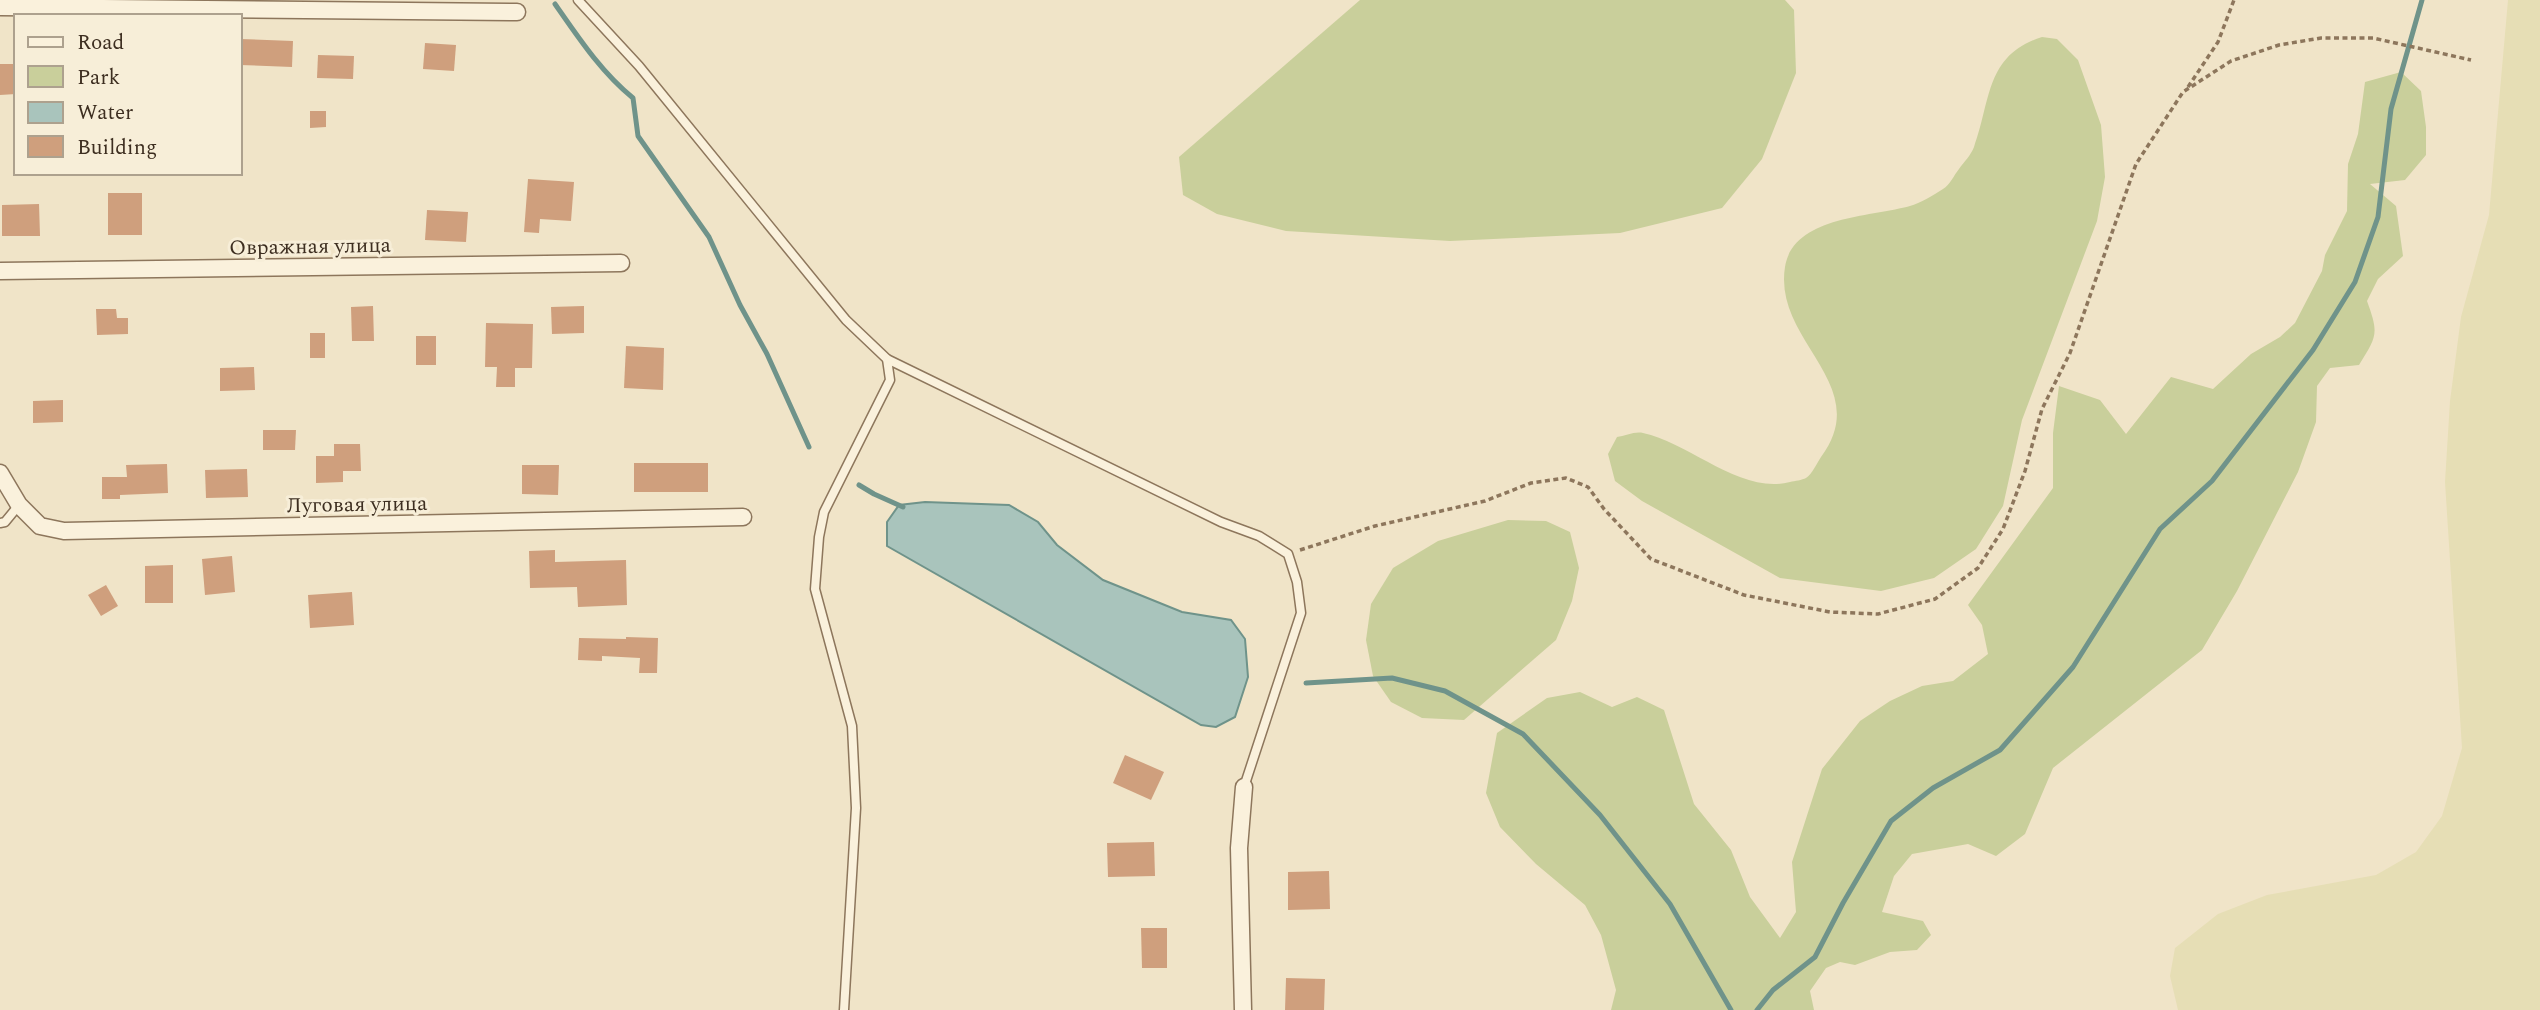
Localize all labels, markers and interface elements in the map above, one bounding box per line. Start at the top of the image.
legend [14,14,242,175]
text: Road [77,27,124,59]
text: Park [77,62,121,94]
text: Water [77,97,133,129]
text: Building [77,132,157,164]
street label: Овражная улица [229,230,392,264]
street label: Луговая улица [286,488,428,522]

